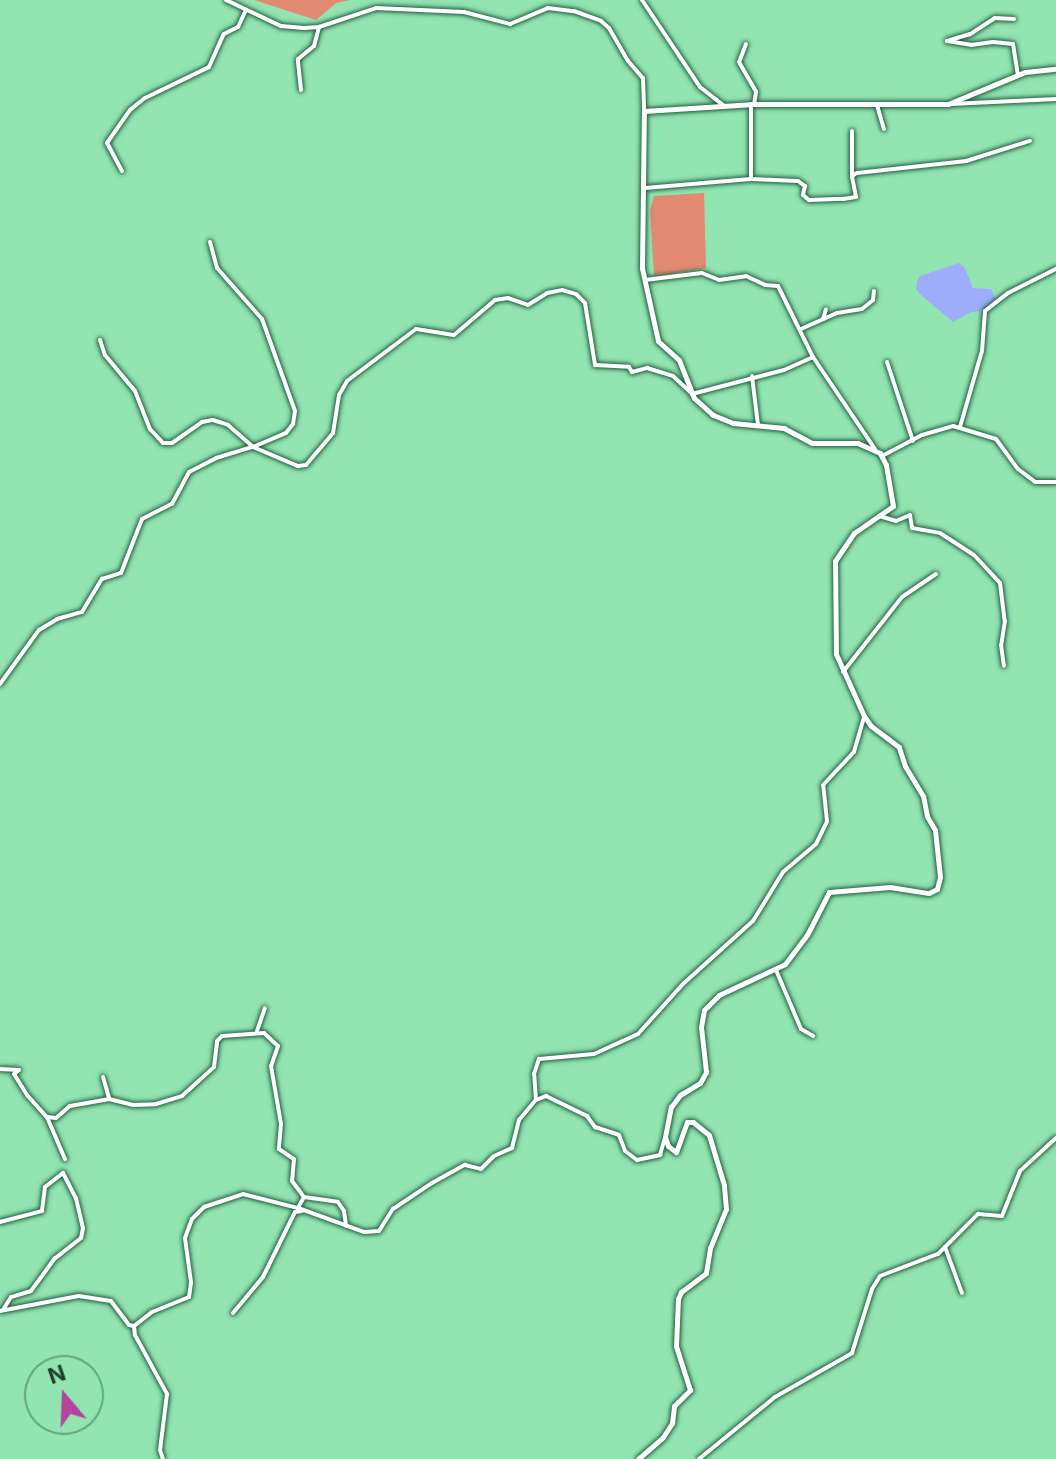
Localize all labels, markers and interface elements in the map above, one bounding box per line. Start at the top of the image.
north arrow [24,1355,104,1435]
text: N [45,1359,69,1389]

